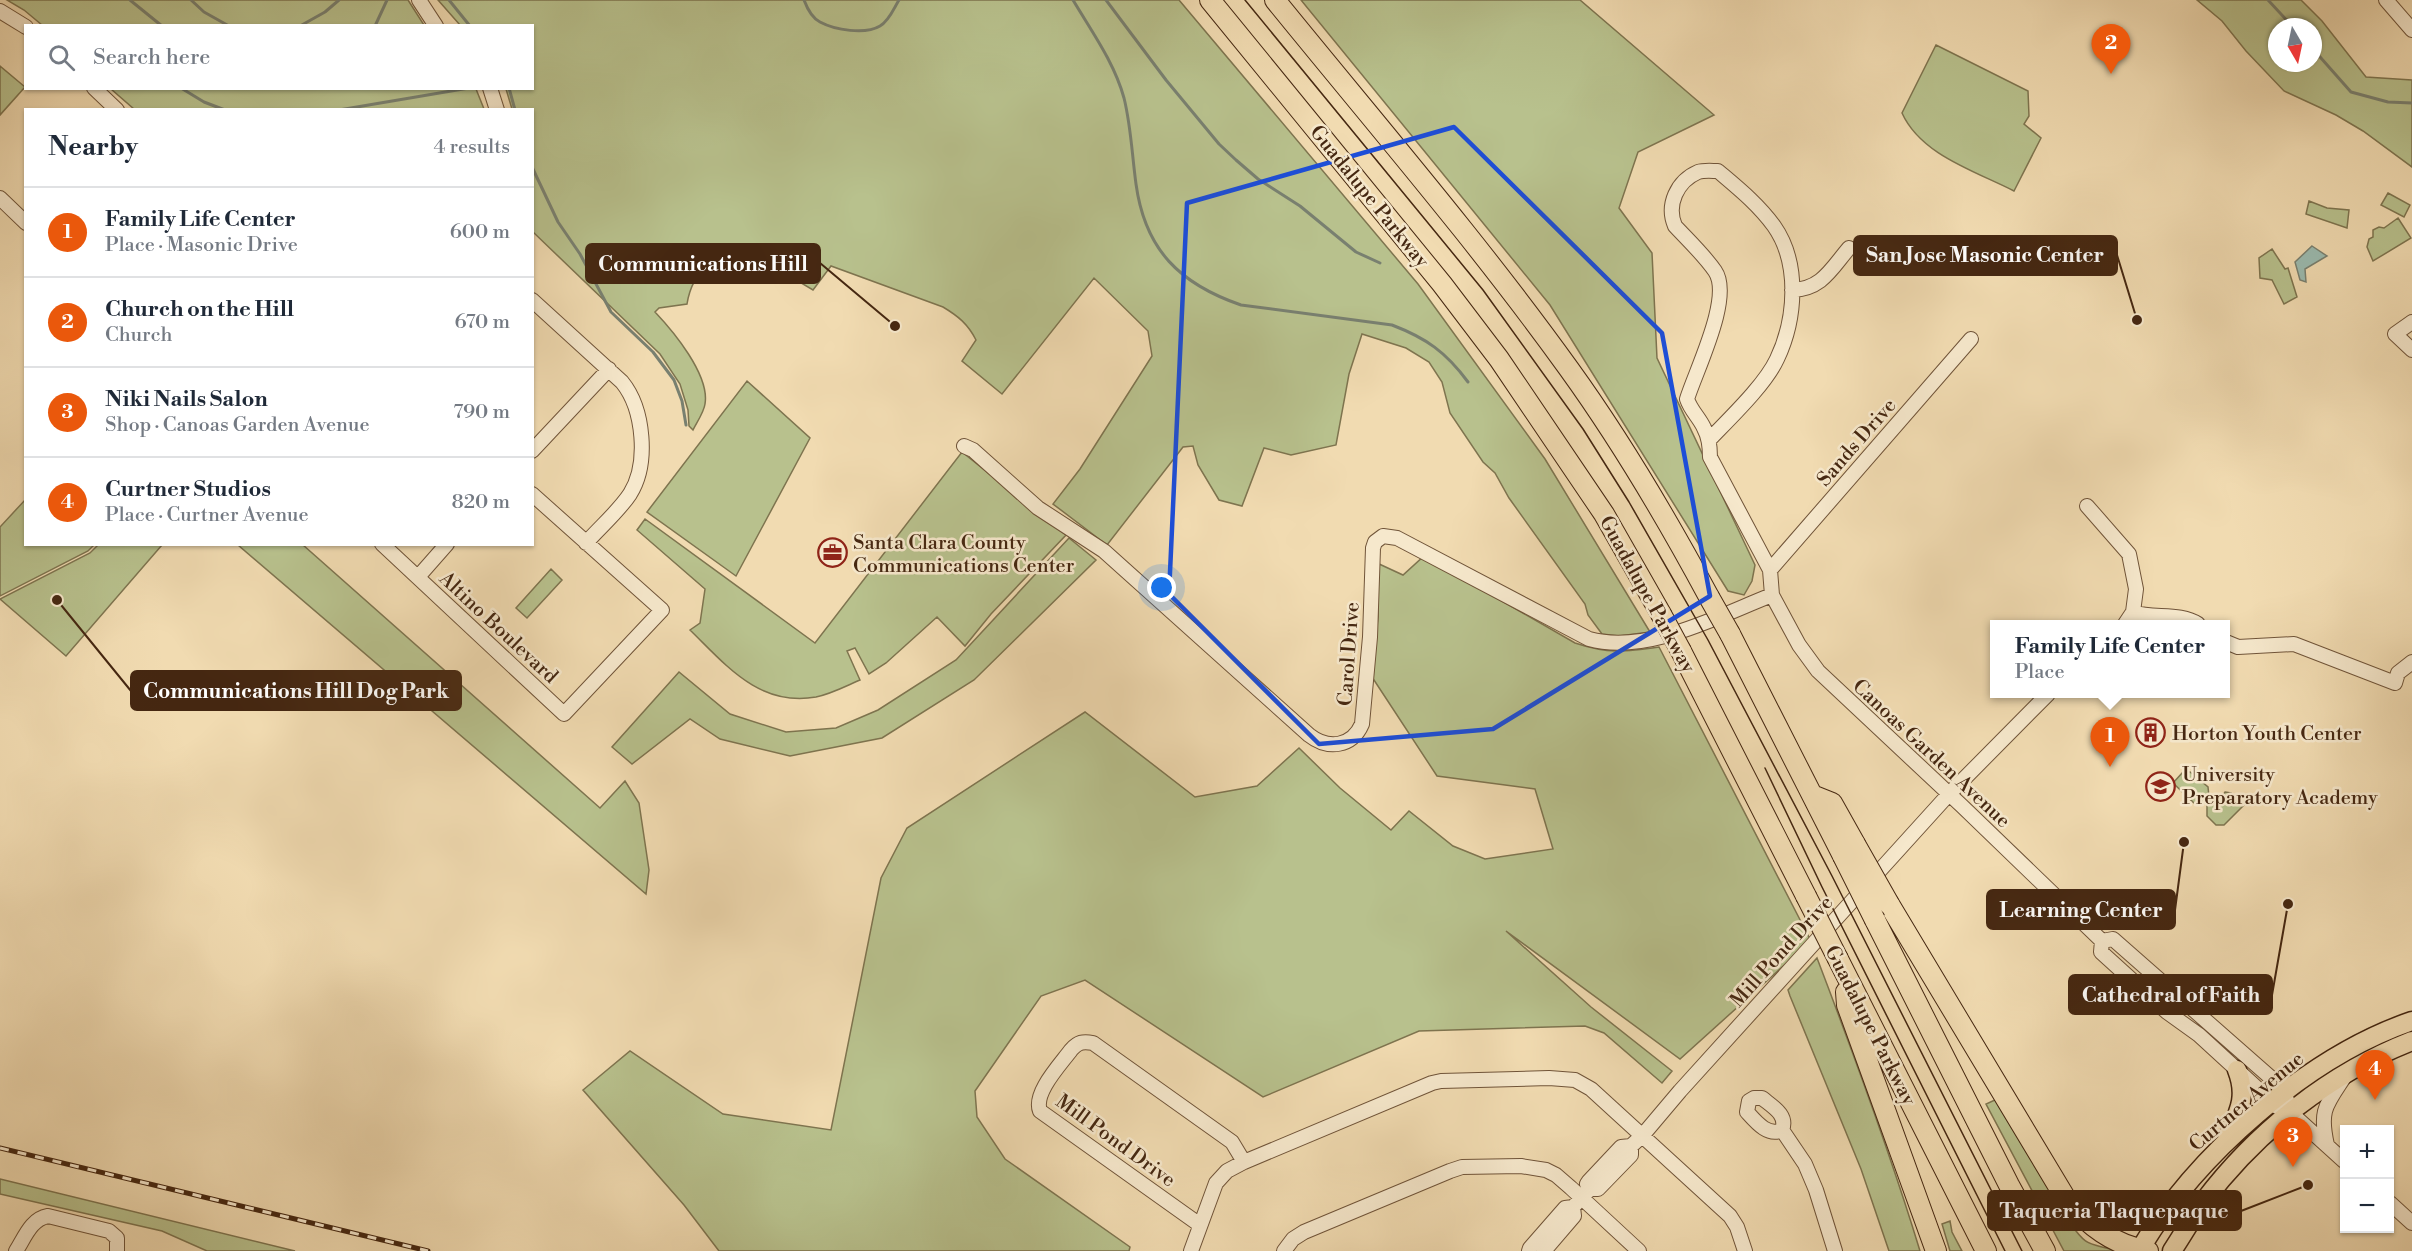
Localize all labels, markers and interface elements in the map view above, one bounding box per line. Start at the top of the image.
north arrow [2268,18,2322,72]
search box [24,24,534,90]
pin: 2 [2092,25,2130,74]
icon: search [45,41,78,74]
text: Search here [93,44,210,71]
street label: Guadalupe Parkway [1304,121,1434,273]
text: Nearby [48,131,138,163]
text: 4 results [433,135,510,160]
text: Family Life Center [105,206,296,233]
text: 1 [63,220,72,245]
text: 600 m [450,220,510,245]
text: Place · Masonic Drive [105,233,298,258]
callout: San Jose Masonic Center [1854,236,2117,275]
text: San Jose Masonic Center [1866,243,2104,269]
callout: Communications Hill [586,244,820,283]
text: Communications Hill [598,252,808,278]
text: Church on the Hill [105,296,294,323]
text: 2 [61,310,74,335]
text: 670 m [454,310,510,335]
text: Church [105,323,172,348]
text: Niki Nails Salon [105,386,268,413]
street label: Sands Drive [1812,394,1902,492]
text: 3 [61,400,74,425]
text: 790 m [453,400,510,425]
text: Shop · Canoas Garden Avenue [105,413,370,438]
text: Curtner Studios [105,476,271,503]
text: 4 [61,490,74,515]
text: 820 m [451,490,510,515]
text: Place · Curtner Avenue [105,503,309,528]
street label: Guadalupe Parkway [1593,512,1700,678]
place label: Santa Clara County Communications Center [853,531,1075,579]
office icon: Santa Clara County Communications Center [816,537,848,569]
street label: Altino Boulevard [433,566,563,690]
your location [1147,573,1176,602]
street label: Carol Drive [1333,601,1366,707]
popup [1990,620,2230,698]
text: Family Life Center [2015,633,2205,660]
text: Place [2015,660,2065,685]
callout: Communications Hill Dog Park [131,671,461,710]
street label: Canoas Garden Avenue [1847,674,2015,834]
text: Communications Hill Dog Park [143,679,450,705]
building icon: Horton Youth Center [2135,717,2167,749]
pin: 1 [2090,718,2130,767]
place label: Horton Youth Center [2172,722,2362,747]
place label: University Preparatory Academy [2182,763,2378,811]
school or university icon: University Preparatory Academy [2145,770,2177,802]
callout: Learning Center [1987,890,2175,929]
street label: Mill Pond Drive [1725,891,1839,1013]
text: Learning Center [1999,898,2163,924]
street label: Guadalupe Parkway [1819,942,1921,1110]
callout: Cathedral of Faith [2069,975,2272,1014]
text: Cathedral of Faith [2082,983,2260,1009]
street label: Curtner Avenue [2184,1047,2309,1157]
pin: 4 [2356,1050,2394,1100]
street label: Mill Pond Drive [1050,1089,1180,1193]
pin: 3 [2274,1118,2312,1167]
map controls [2340,1125,2394,1233]
button: + [2340,1125,2394,1179]
button: − [2340,1179,2394,1233]
callout: Taqueria Tlaquepaque [1988,1191,2241,1230]
text: Taqueria Tlaquepaque [1999,1199,2229,1225]

